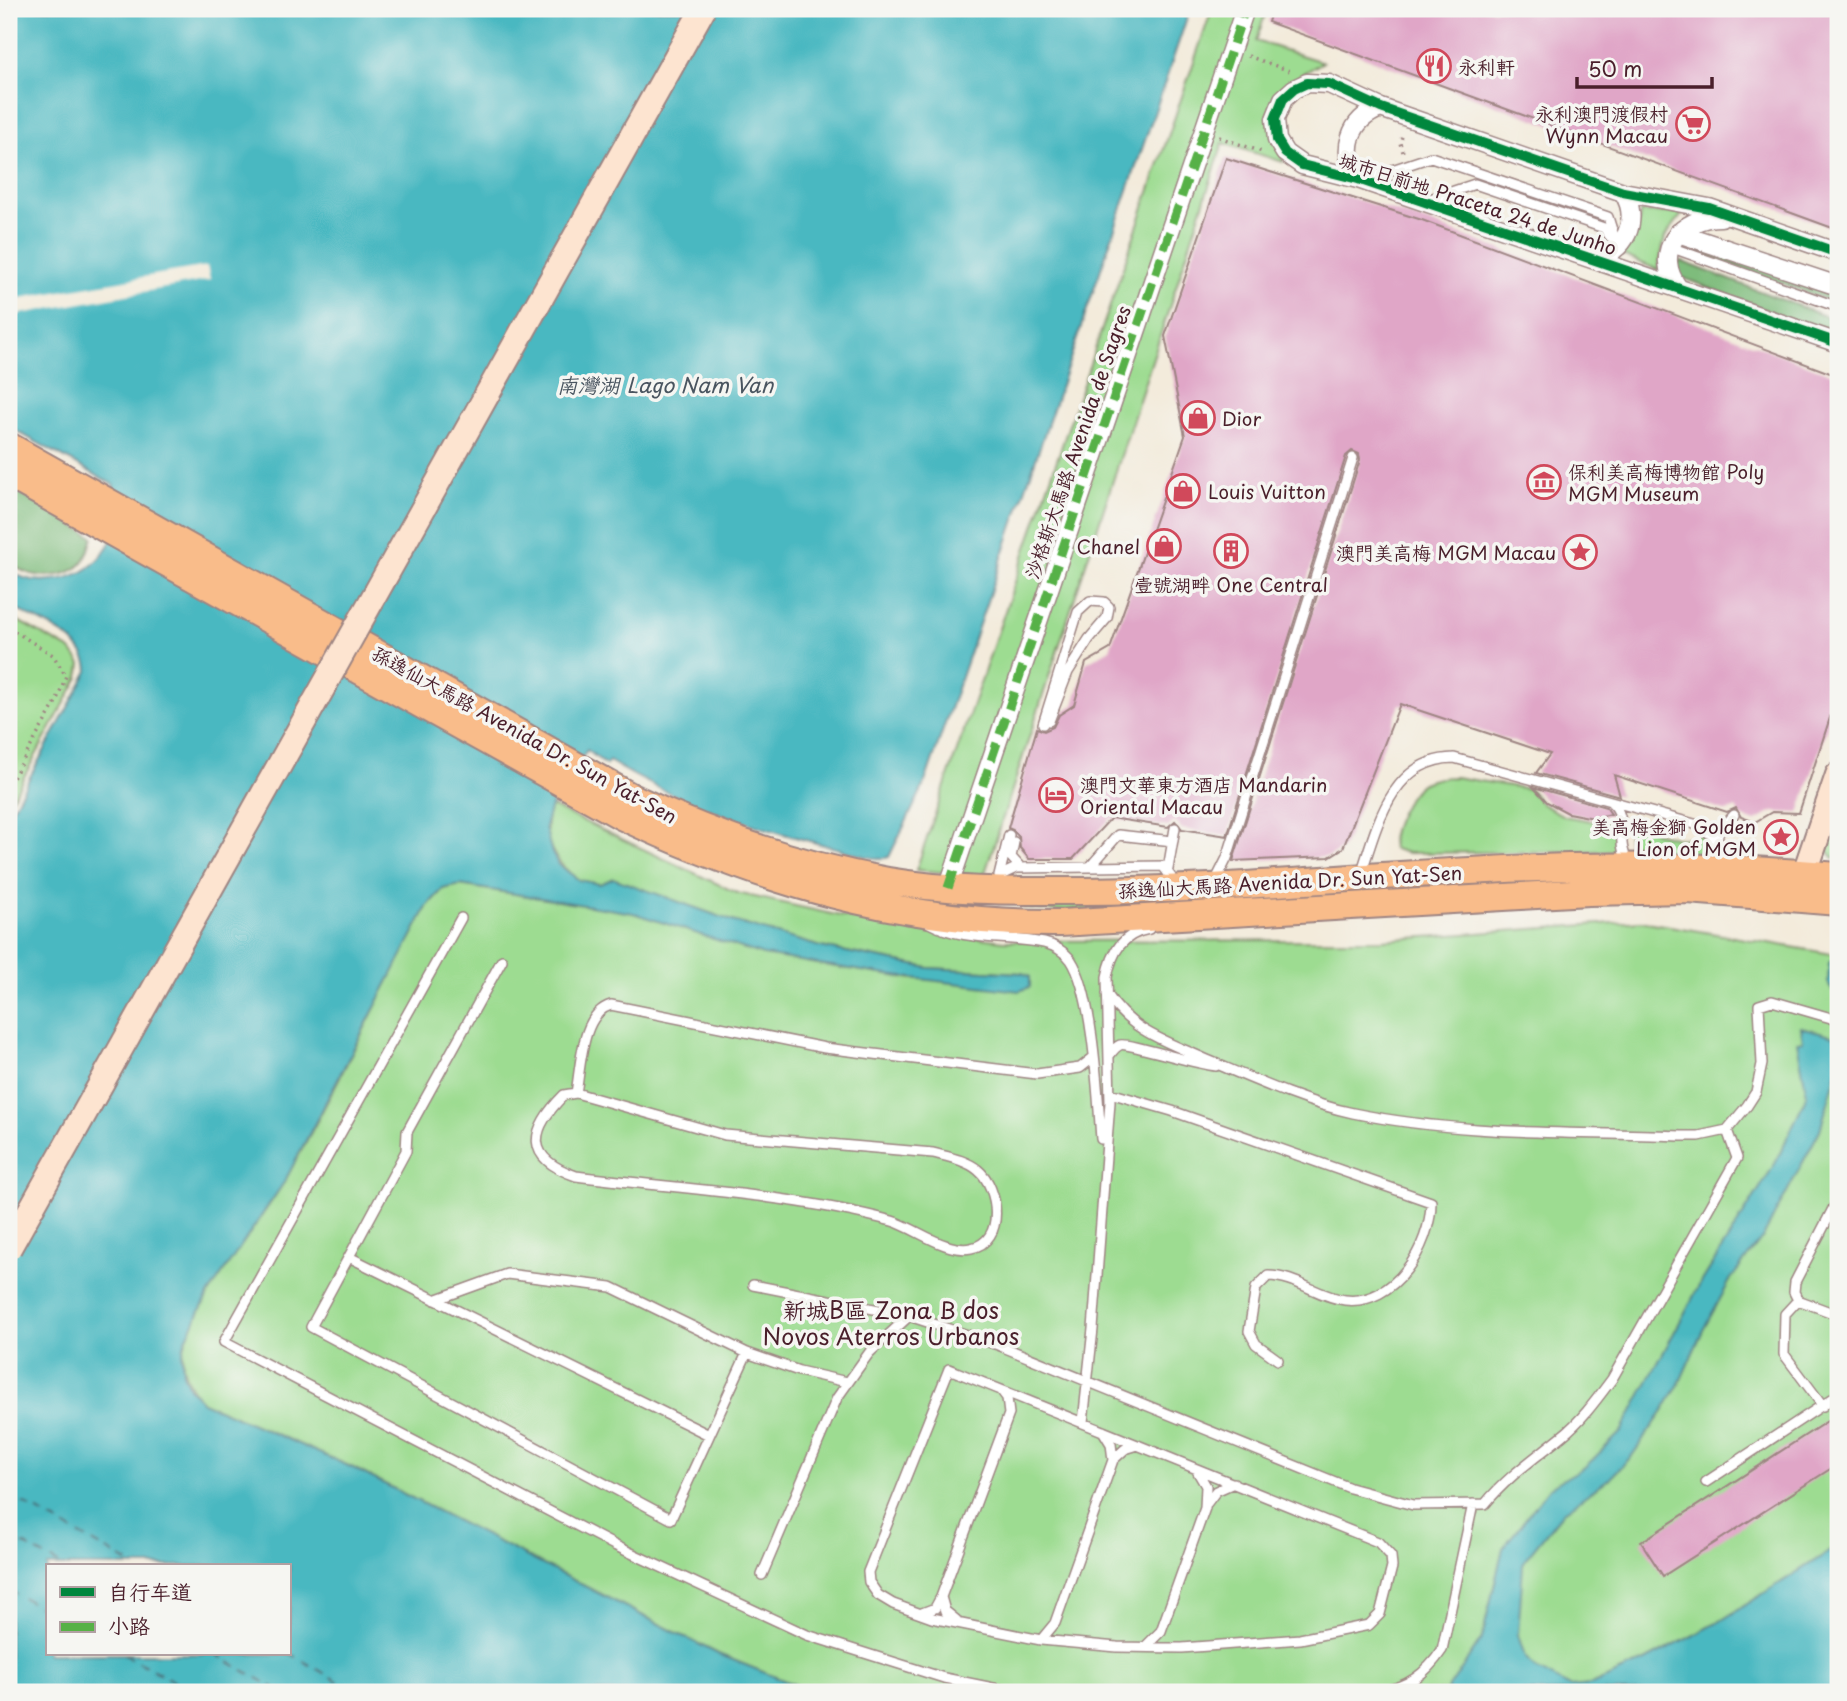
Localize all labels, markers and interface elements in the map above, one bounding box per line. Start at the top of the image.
scale bar [1577,46,1712,90]
restaurant icon: 永利軒 [1415,47,1453,85]
place label: 永利軒 [1458,52,1515,80]
text: 50 m [1588,52,1642,84]
place label: 永利澳門渡假村 Wynn Macau [1535,99,1668,149]
supermarket icon: 永利澳門渡假村 Wynn Macau [1674,105,1712,143]
street label: 城市日前地 Praceta 24 de Junho [1336,145,1620,261]
street label: 沙格斯大馬路 Avenida de Sagres [1017,302,1137,582]
water label: 南灣湖 Lago Nam Van [557,368,775,400]
shop icon: Dior [1179,399,1217,437]
place label: Dior [1222,404,1261,432]
place label: 保利美高梅博物館 Poly MGM Museum [1568,457,1764,507]
museum icon: 保利美高梅博物館 Poly MGM Museum [1525,463,1563,501]
shop icon: Louis Vuitton [1164,472,1202,510]
place label: Louis Vuitton [1208,477,1326,505]
shop icon: Chanel [1145,527,1183,565]
place label: Chanel [1076,532,1140,560]
building icon: 壹號湖畔 One Central [1212,532,1250,570]
place icon: 澳門美高梅 MGM Macau [1561,533,1599,571]
place label: 澳門美高梅 MGM Macau [1336,538,1556,566]
place label: 壹號湖畔 One Central [1134,570,1328,598]
street label: 孫逸仙大馬路 Avenida Dr. Sun Yat-Sen [368,638,682,830]
place label: 澳門文華東方酒店 Mandarin Oriental Macau [1080,770,1328,820]
hotel icon: 澳門文華東方酒店 Mandarin Oriental Macau [1037,776,1075,814]
place label: 美高梅金獅 Golden Lion of MGM [1592,812,1756,862]
place icon: 美高梅金獅 Golden Lion of MGM [1762,818,1800,856]
street label: 孫逸仙大馬路 Avenida Dr. Sun Yat-Sen [1117,858,1463,904]
district label: 新城B區 Zona B dos Novos Aterros Urbanos [763,1292,1019,1353]
legend [46,1564,290,1656]
text: 自行车道 [108,1575,192,1607]
text: 小路 [108,1609,150,1641]

